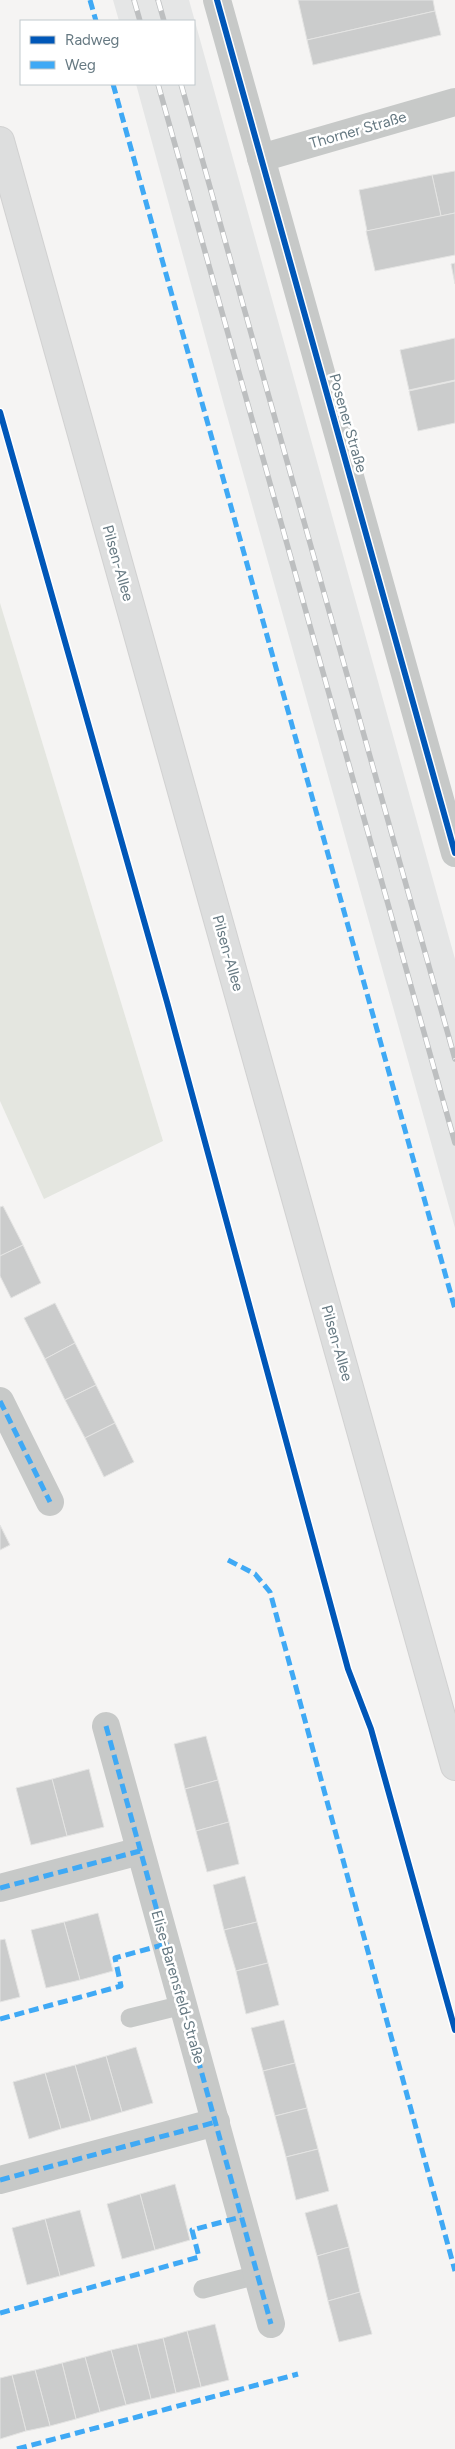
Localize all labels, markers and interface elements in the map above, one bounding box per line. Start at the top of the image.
legend [20,20,195,85]
text: Radweg [65,31,119,49]
text: Weg [65,56,96,74]
street label: Thorner Straße [307,108,409,152]
street label: Posener Straße [325,371,371,475]
street label: Pilsen-Allee [99,523,137,603]
street label: Pilsen-Allee [209,913,247,993]
street label: Pilsen-Allee [318,1303,356,1383]
street label: Elise-Barensfeld-Straße [147,1908,209,2066]

